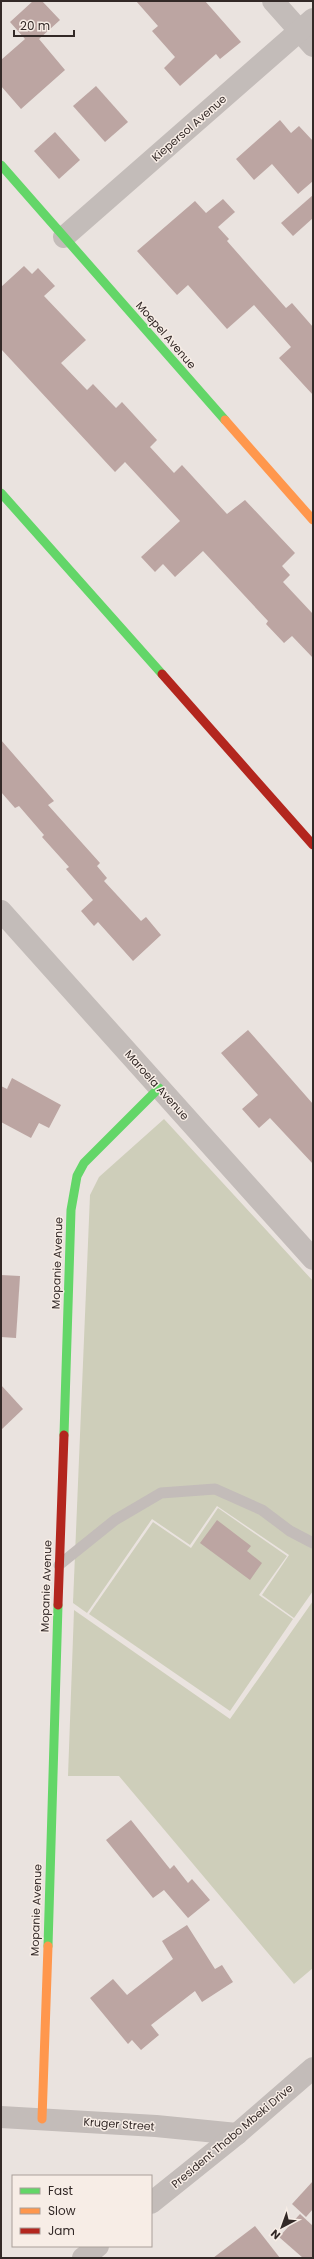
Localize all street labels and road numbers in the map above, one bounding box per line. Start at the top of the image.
street label: Kiepersol Avenue [148,91,230,165]
street label: Moepel Avenue [132,298,200,372]
street label: Maroela Avenue [121,1046,193,1124]
street label: Mopanie Avenue [47,1216,67,1309]
street label: Mopanie Avenue [36,1539,56,1632]
street label: Mopanie Avenue [26,1863,46,1956]
street label: President Thabo Mbeki Drive [168,2080,296,2192]
street label: Kruger Street [83,2114,155,2134]

